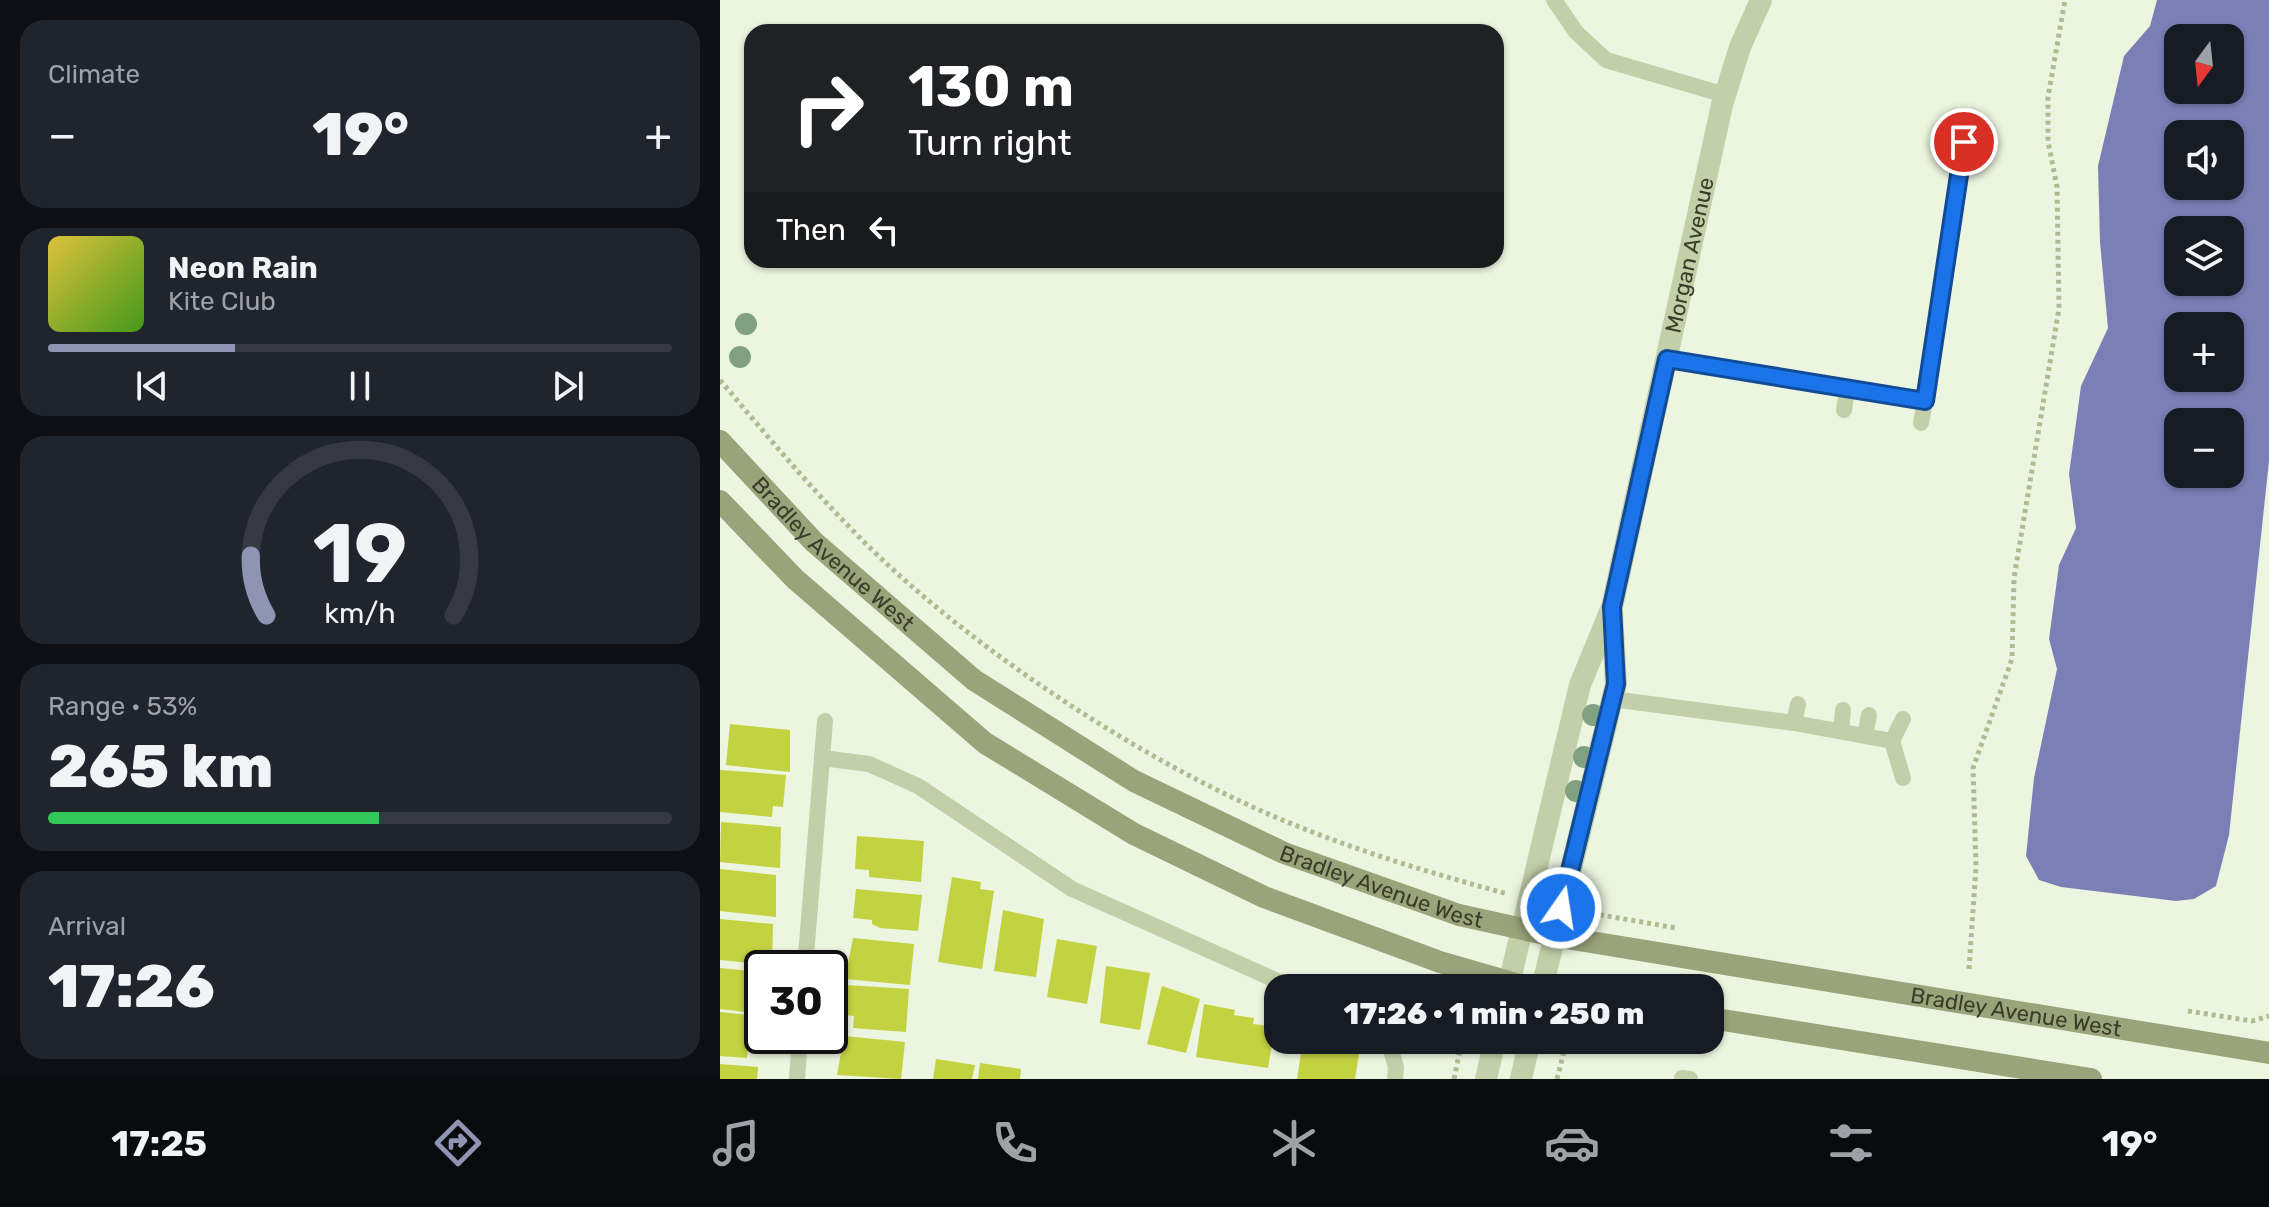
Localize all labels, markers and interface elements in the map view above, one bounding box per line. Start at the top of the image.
north arrow [2164,24,2244,104]
map controls [2164,24,2244,488]
text: 130 m [908,54,1074,120]
icon: right [776,56,880,160]
text: Climate [48,59,140,90]
text: 19° [312,99,409,170]
pin [1930,108,1998,176]
text: − [48,109,77,161]
text: + [645,109,672,161]
icon: arrive [1942,120,1986,164]
button: sound [2164,120,2244,200]
text: Turn right [908,121,1072,164]
street label: Morgan Avenue [1659,175,1720,336]
icon: left [862,208,906,252]
text: Then [776,212,846,248]
button: layers [2164,216,2244,296]
text: Neon Rain [168,250,318,286]
text: Kite Club [168,286,276,317]
button: + [2164,312,2244,392]
icon: previous [130,364,174,408]
icon: pause [338,364,382,408]
icon: next [546,364,590,408]
button: − [2164,408,2244,488]
street label: Bradley Avenue West [746,471,920,637]
text: 19 [313,503,407,602]
text: km/h [324,596,396,630]
text: Range · 53% [48,691,197,722]
text: 265 km [48,731,273,802]
street label: Bradley Avenue West [1276,840,1486,934]
position arrow [1519,866,1603,950]
text: Arrival [48,911,126,942]
speed limit sign: 30 [744,950,848,1054]
text: 17:26 [48,951,215,1022]
street label: Bradley Avenue West [1909,982,2124,1043]
text: 17:26 · 1 min · 250 m [1344,996,1644,1032]
icon: directions [430,1115,486,1171]
icon: music [708,1115,764,1171]
icon: phone [987,1115,1043,1171]
icon: climate [1266,1115,1322,1171]
icon: car [1544,1115,1600,1171]
icon: filters [1823,1115,1879,1171]
text: 17:25 [111,1122,207,1165]
text: 19° [2102,1122,2158,1165]

